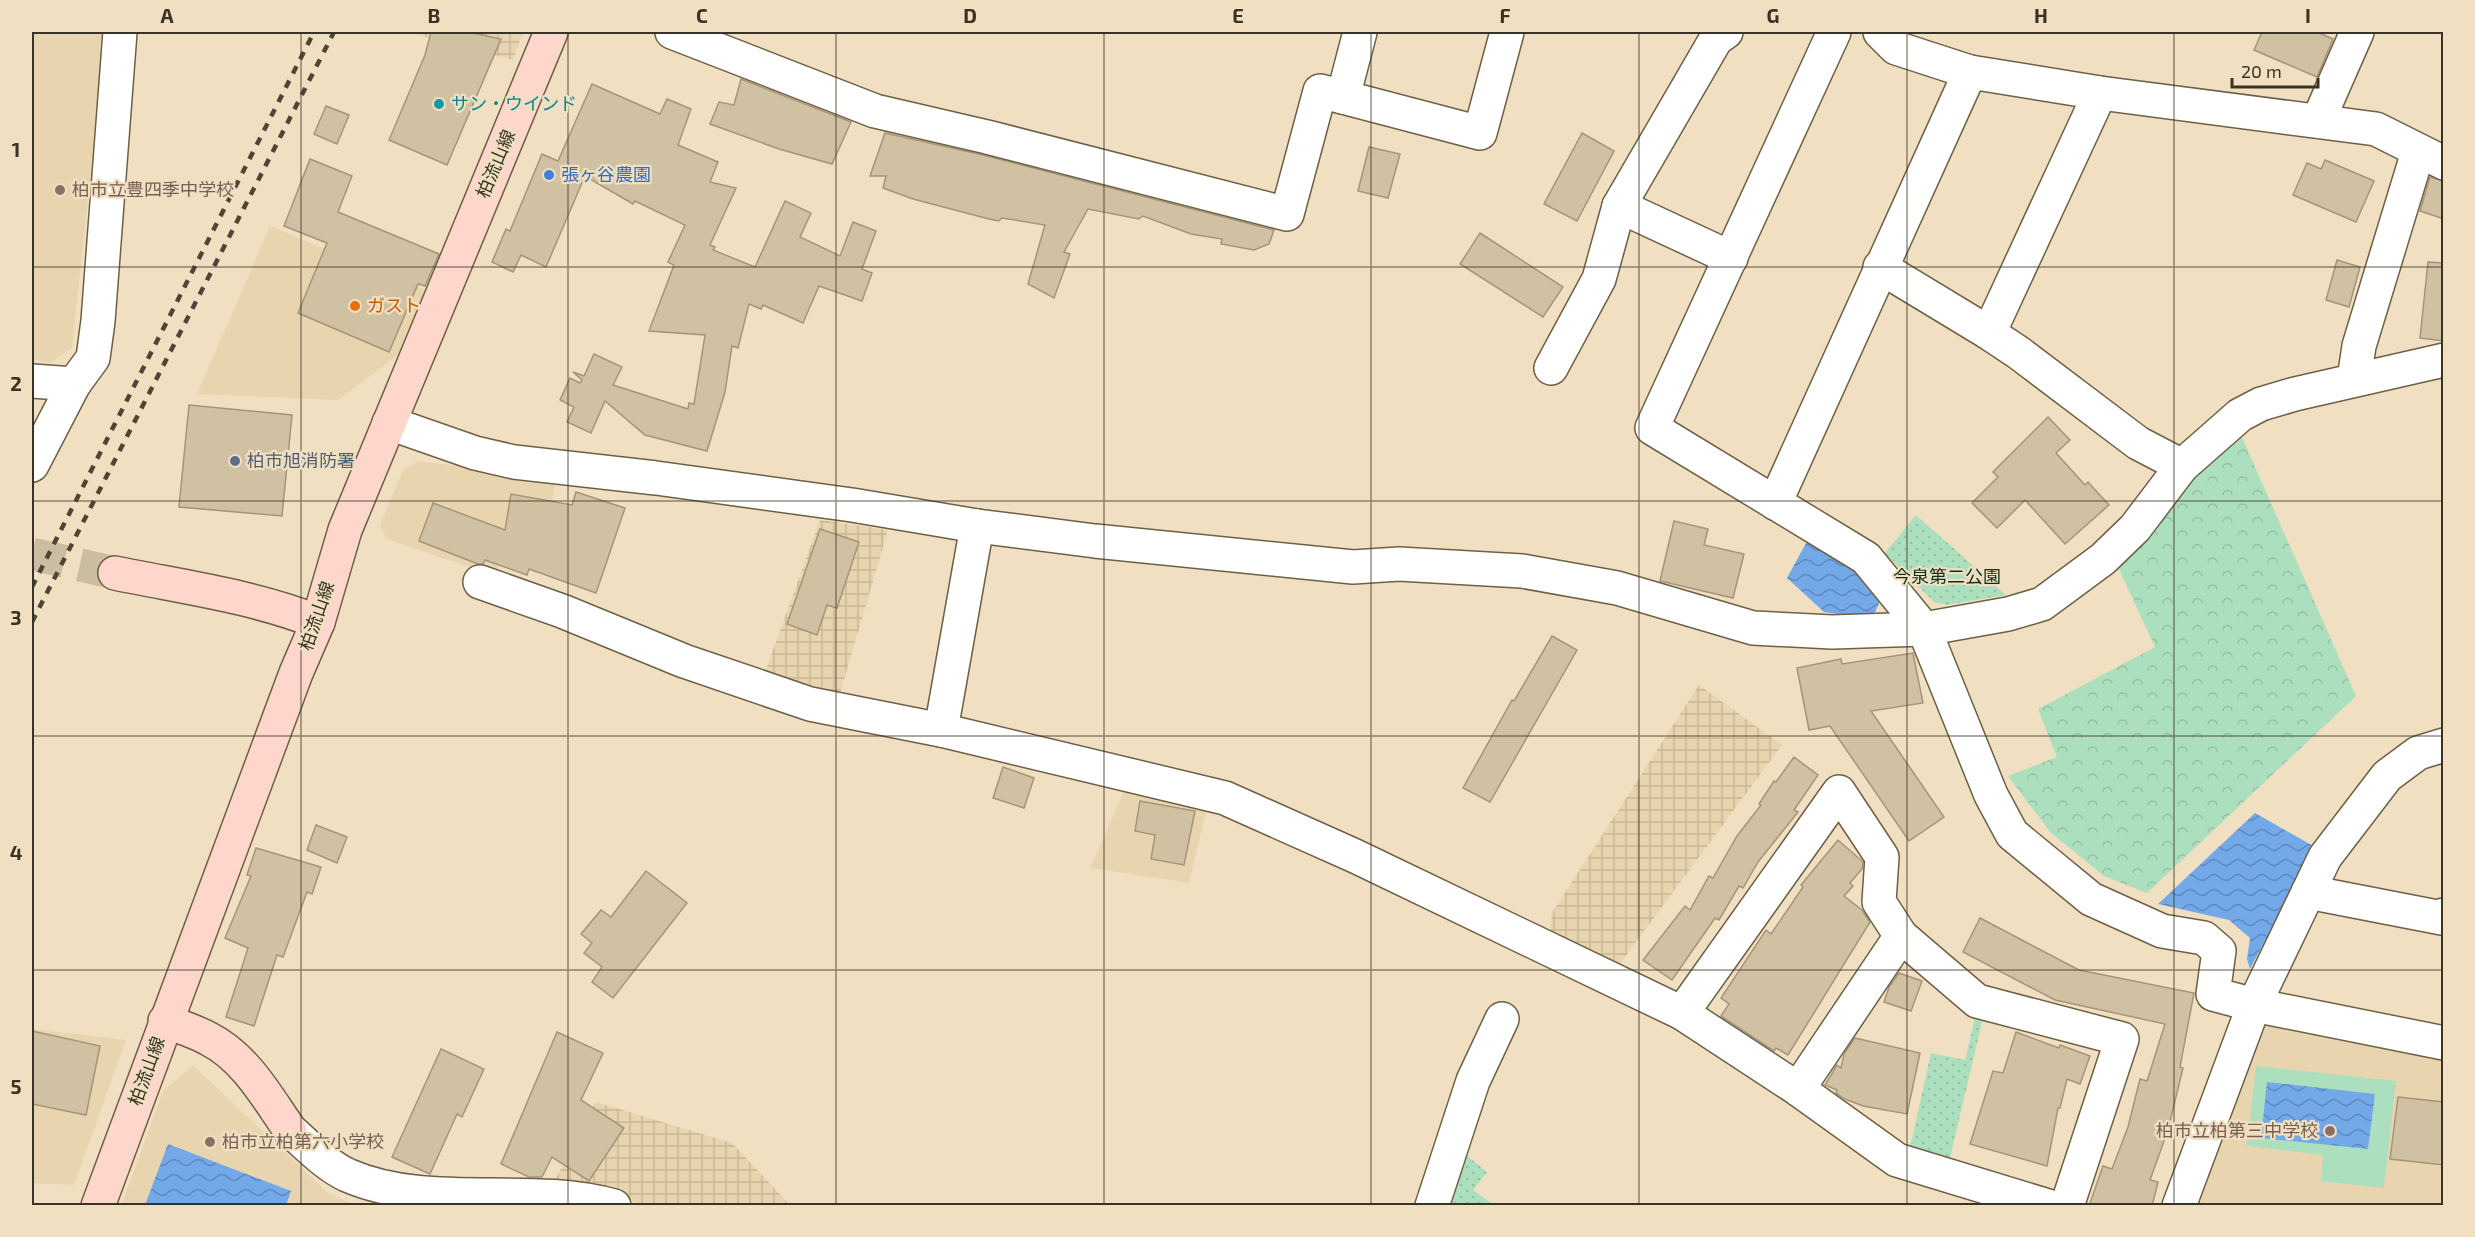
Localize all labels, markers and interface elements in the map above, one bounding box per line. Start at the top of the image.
text: A [160,3,174,27]
text: B [428,3,440,27]
text: C [696,3,708,27]
text: D [963,3,977,27]
text: E [1232,3,1244,27]
text: F [1499,3,1511,27]
text: G [1767,3,1779,27]
text: H [2034,3,2048,27]
text: I [2305,3,2311,27]
scale bar [2232,51,2318,89]
text: 20 m [2241,60,2282,82]
place label: サン・ウインド [451,92,577,114]
marker: サン・ウインド [432,97,446,111]
street label: 柏流山線 [471,126,519,201]
text: 1 [12,137,20,161]
place label: 張ヶ谷農園 [561,163,651,185]
marker: 張ヶ谷農園 [542,168,556,182]
place label: 柏市立豊四季中学校 [72,178,234,200]
marker: 柏市立豊四季中学校 [53,183,67,197]
place label: ガスト [367,294,421,316]
marker: ガスト [348,299,362,313]
text: 2 [10,371,22,395]
place label: 柏市旭消防署 [247,449,355,471]
marker: 柏市旭消防署 [228,454,242,468]
park label: 今泉第二公園 [1893,565,2001,587]
street label: 柏流山線 [294,578,338,653]
text: 3 [10,605,22,629]
text: 4 [10,840,23,864]
street label: 柏流山線 [123,1033,169,1108]
text: 5 [10,1074,22,1098]
place label: 柏市立柏第三中学校 [2156,1119,2318,1141]
marker: 柏市立柏第三中学校 [2323,1124,2337,1138]
place label: 柏市立柏第六小学校 [222,1130,384,1152]
marker: 柏市立柏第六小学校 [203,1135,217,1149]

